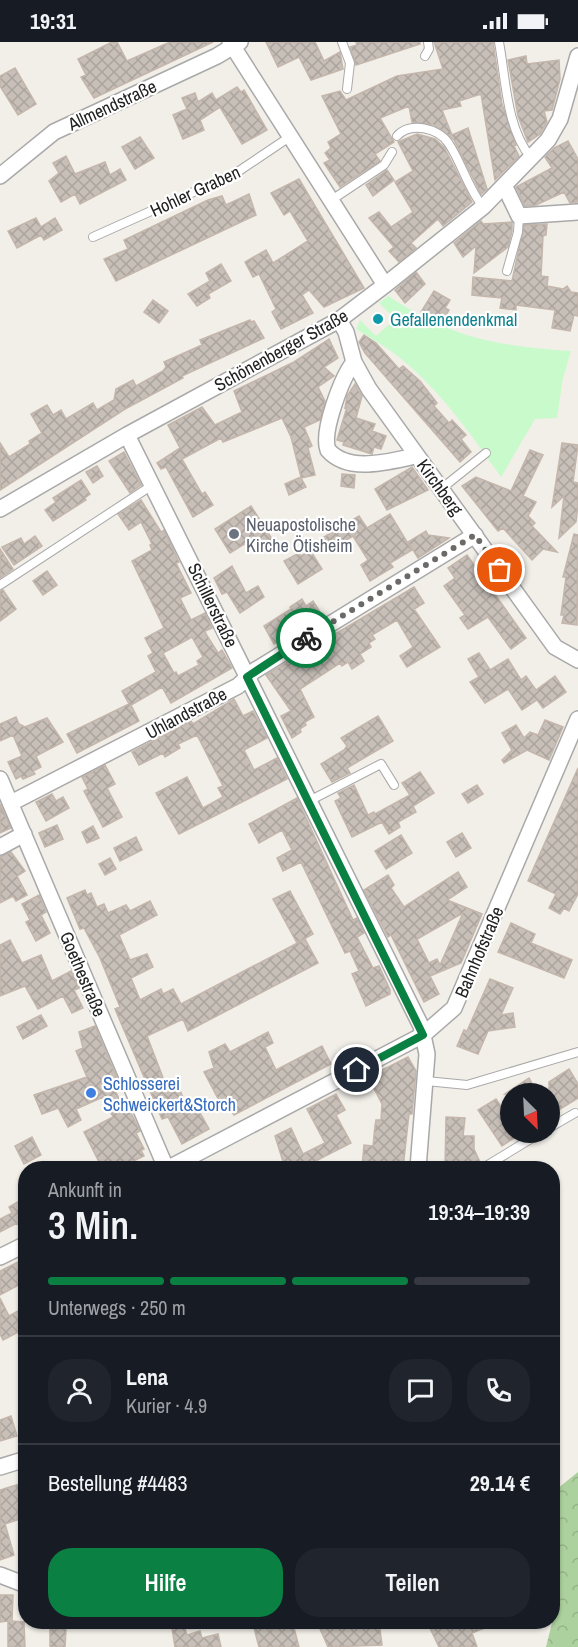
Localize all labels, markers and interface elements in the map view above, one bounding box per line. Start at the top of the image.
text: 19:31 [30,6,76,36]
street label: Allmendstraße [63,74,160,137]
street label: Hohler Graben [146,159,244,223]
street label: Schönenberger Straße [210,303,352,397]
place label: Gefallenendenkmal [390,307,517,332]
marker: Gefallenendenkmal [371,312,385,326]
street label: Kirchberg [411,454,469,521]
place label: Neuapostolische Kirche Ötisheim [246,512,356,558]
marker: Neuapostolische Kirche Ötisheim [227,527,241,541]
pin [474,544,525,595]
icon: bag [483,553,516,586]
street label: Schillerstraße [182,559,244,651]
courier [276,608,336,668]
icon: bike [290,622,323,655]
street label: Uhlandstraße [141,681,231,745]
street label: Bahnhofstraße [449,903,509,1001]
street label: Goethestraße [54,928,112,1020]
pin [331,1044,382,1095]
icon: home [340,1053,373,1086]
place label: Schlosserei Schweickert&Storch [103,1071,236,1117]
north arrow [500,1083,560,1143]
map controls [500,1083,560,1143]
marker: Schlosserei Schweickert&Storch [84,1086,98,1100]
text: Ankunft in [48,1176,122,1203]
text: 19:34–19:39 [428,1197,530,1227]
text: 3 Min. [48,1199,138,1251]
text: Unterwegs · 250 m [48,1294,186,1321]
button: person [48,1359,111,1422]
button: chat [389,1359,452,1422]
button: phone [467,1359,530,1422]
text: Lena [126,1362,168,1392]
text: Kurier · 4.9 [126,1392,207,1419]
text: Bestellung #4483 [48,1468,187,1498]
text: 29.14 € [470,1468,530,1498]
button: Hilfe [48,1548,283,1617]
button: Teilen [295,1548,530,1617]

